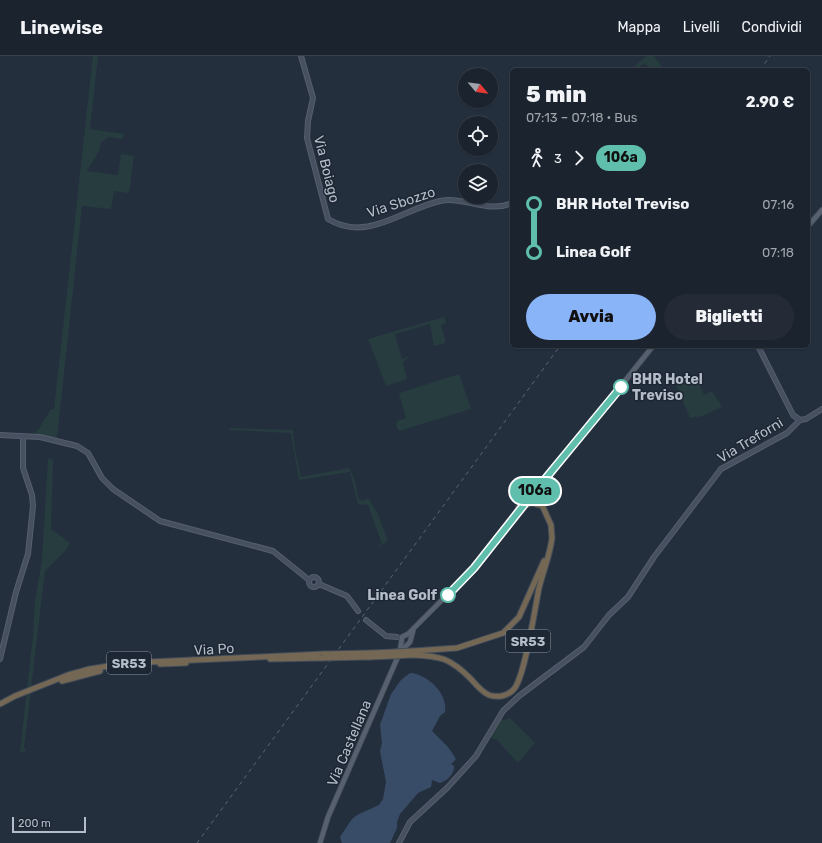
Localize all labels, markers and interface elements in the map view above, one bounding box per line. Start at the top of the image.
text: Linewise [20,16,103,39]
text: Mappa [617,19,661,36]
text: Livelli [683,19,720,36]
text: Condividi [742,19,802,36]
north arrow [458,68,498,108]
map controls [458,68,498,204]
text: 5 min [526,81,587,108]
text: 2.90 € [746,93,794,111]
text: 07:13 – 07:18 · Bus [526,110,637,125]
button: locate [458,116,498,156]
street label: Via Boiago [310,134,343,204]
icon: walk [526,147,548,169]
icon: forward [568,147,590,169]
text: 106a [604,149,638,166]
text: 3 [554,151,562,166]
button: layers [458,164,498,204]
street label: Via Sbozzo [365,183,437,222]
text: BHR Hotel Treviso [556,195,689,213]
text: 07:16 [762,197,794,212]
text: Linea Golf [556,243,631,261]
text: 07:18 [762,245,794,260]
button: Avvia [526,294,656,340]
button: Biglietti [664,294,794,340]
place label: BHR Hotel Treviso [632,371,703,404]
marker: BHR Hotel Treviso [613,379,629,395]
street label: Via Treforni [714,414,786,467]
line badge: 106a [507,478,563,504]
text: 106a [518,482,552,499]
place label: Linea Golf [367,587,438,604]
marker: Linea Golf [440,587,456,603]
road number: SR53 [506,630,550,652]
street label: Via Po [193,640,235,659]
road number: SR53 [107,652,151,674]
street label: Via Castellana [324,698,375,789]
scale bar [12,815,86,834]
text: 200 m [18,817,51,830]

